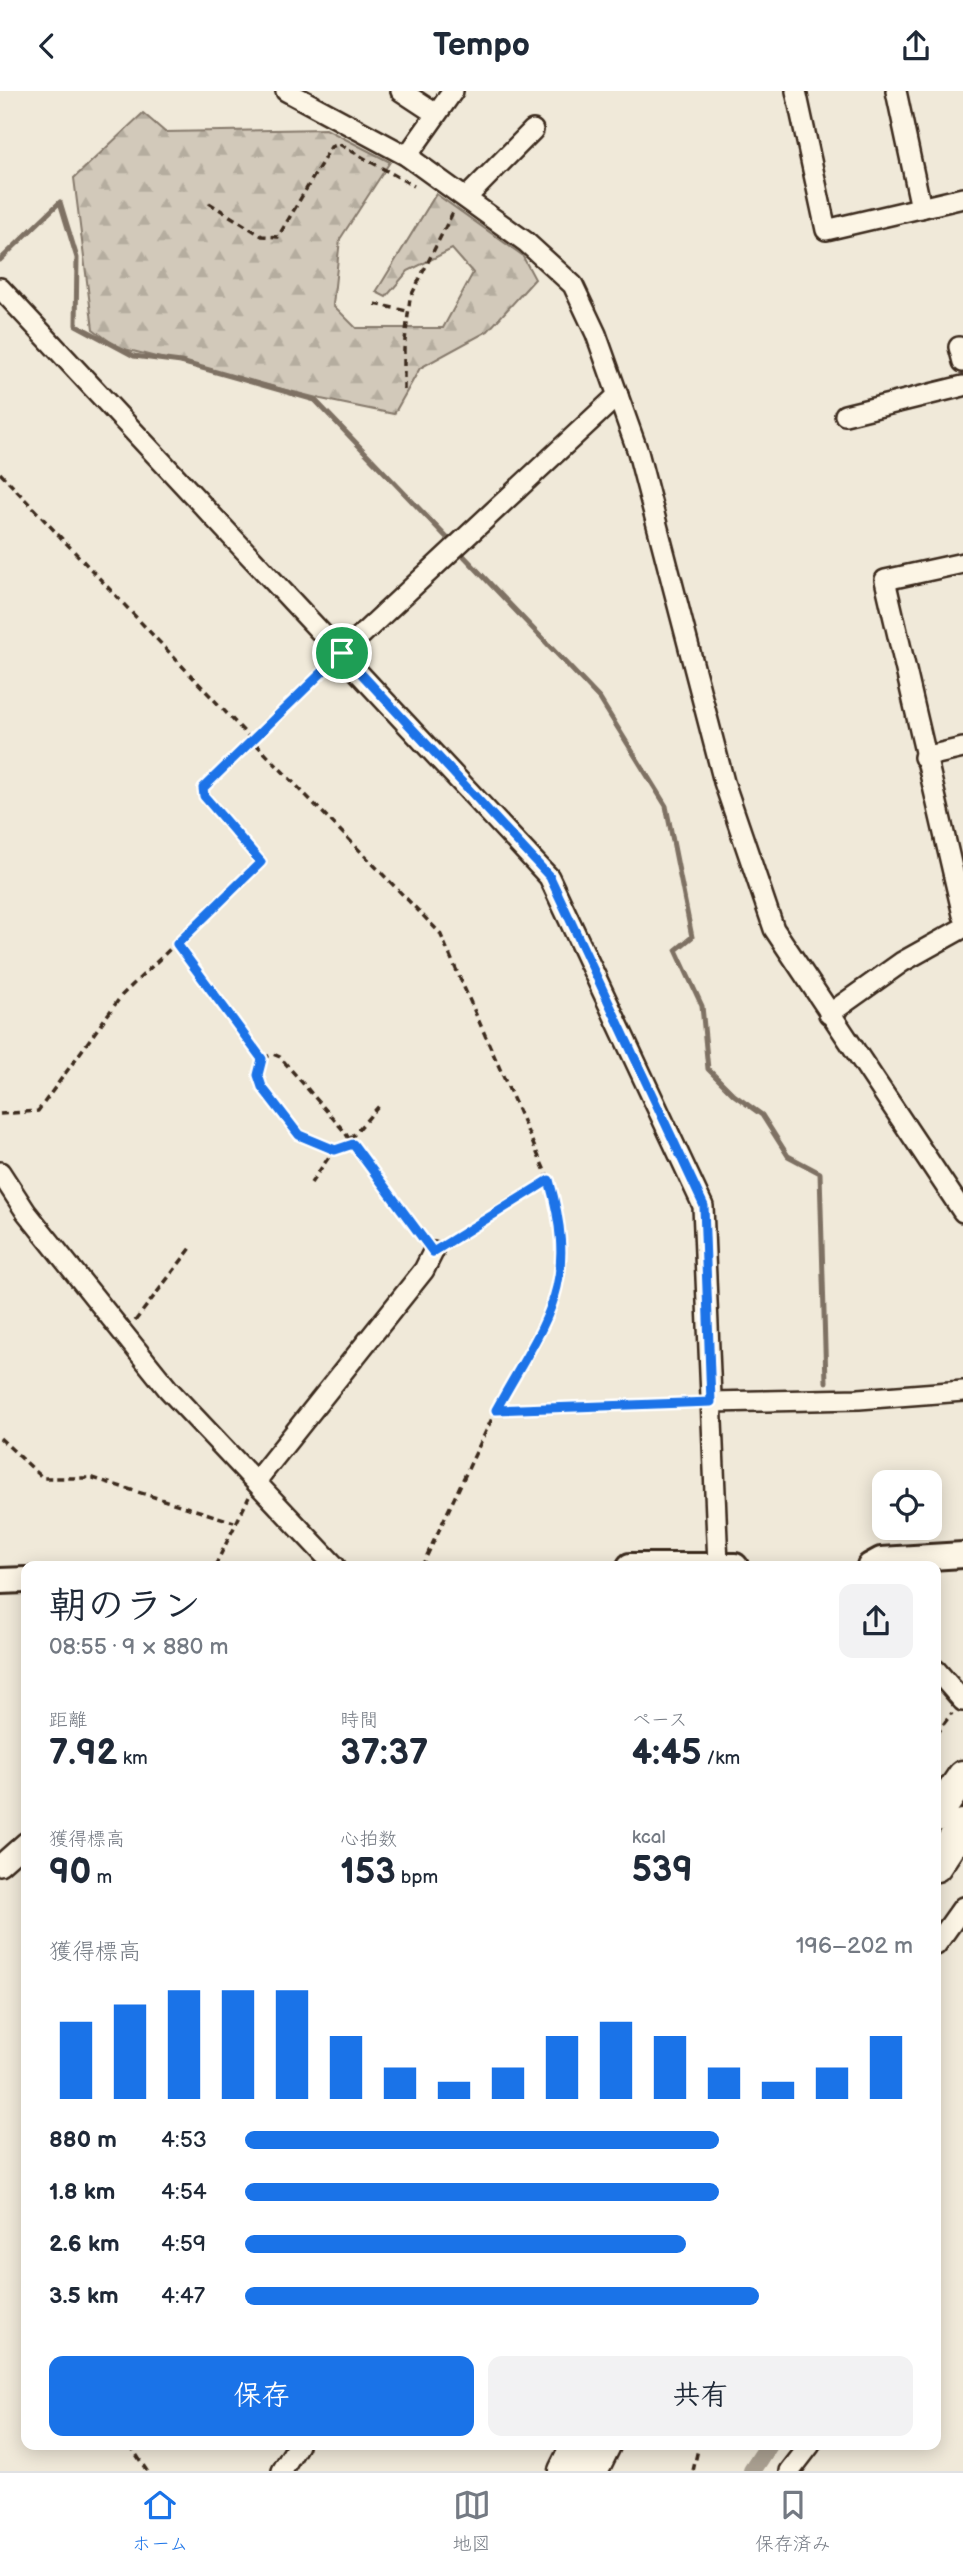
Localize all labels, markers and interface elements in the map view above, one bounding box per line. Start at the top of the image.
text: Tempo [433,26,530,65]
icon: back [28,27,66,65]
icon: share [897,27,935,65]
pin [312,623,372,683]
icon: arrive [323,634,361,672]
map controls [872,1470,942,1540]
button: locate [872,1470,942,1540]
text: 朝のラン [49,1584,201,1629]
button: share [839,1584,913,1658]
text: 08:55 · 9 × 880 m [49,1633,229,1661]
text: 距離 [49,1709,87,1732]
text: 時間 [340,1709,378,1732]
text: ペース [632,1709,688,1732]
text: 7.92 [49,1732,118,1775]
text: 37:37 [340,1732,428,1775]
text: 4:45 [632,1732,701,1775]
text: km [118,1747,148,1770]
text: /km [701,1747,740,1770]
text: kcal [632,1826,666,1849]
text: 獲得標高 [49,1828,125,1851]
text: 心拍数 [340,1828,397,1851]
text: 539 [632,1849,693,1892]
text: 90 [49,1851,91,1894]
text: 153 [340,1851,396,1894]
text: m [91,1866,112,1889]
text: bpm [396,1866,438,1889]
text: 196–202 m [796,1932,913,1960]
text: 獲得標高 [49,1938,141,1966]
text: 880 m [49,2126,117,2154]
text: 4:53 [161,2126,207,2154]
text: 1.8 km [49,2178,115,2206]
text: 4:54 [161,2178,207,2206]
text: 2.6 km [49,2230,120,2258]
text: 4:59 [161,2230,206,2258]
text: 3.5 km [49,2282,119,2310]
text: 4:47 [161,2282,205,2310]
button: 保存 [49,2356,474,2436]
button: 共有 [488,2356,913,2436]
tab: ホーム [132,2486,188,2556]
tab: 地図 [453,2486,491,2556]
tab: 保存済み [755,2486,831,2556]

